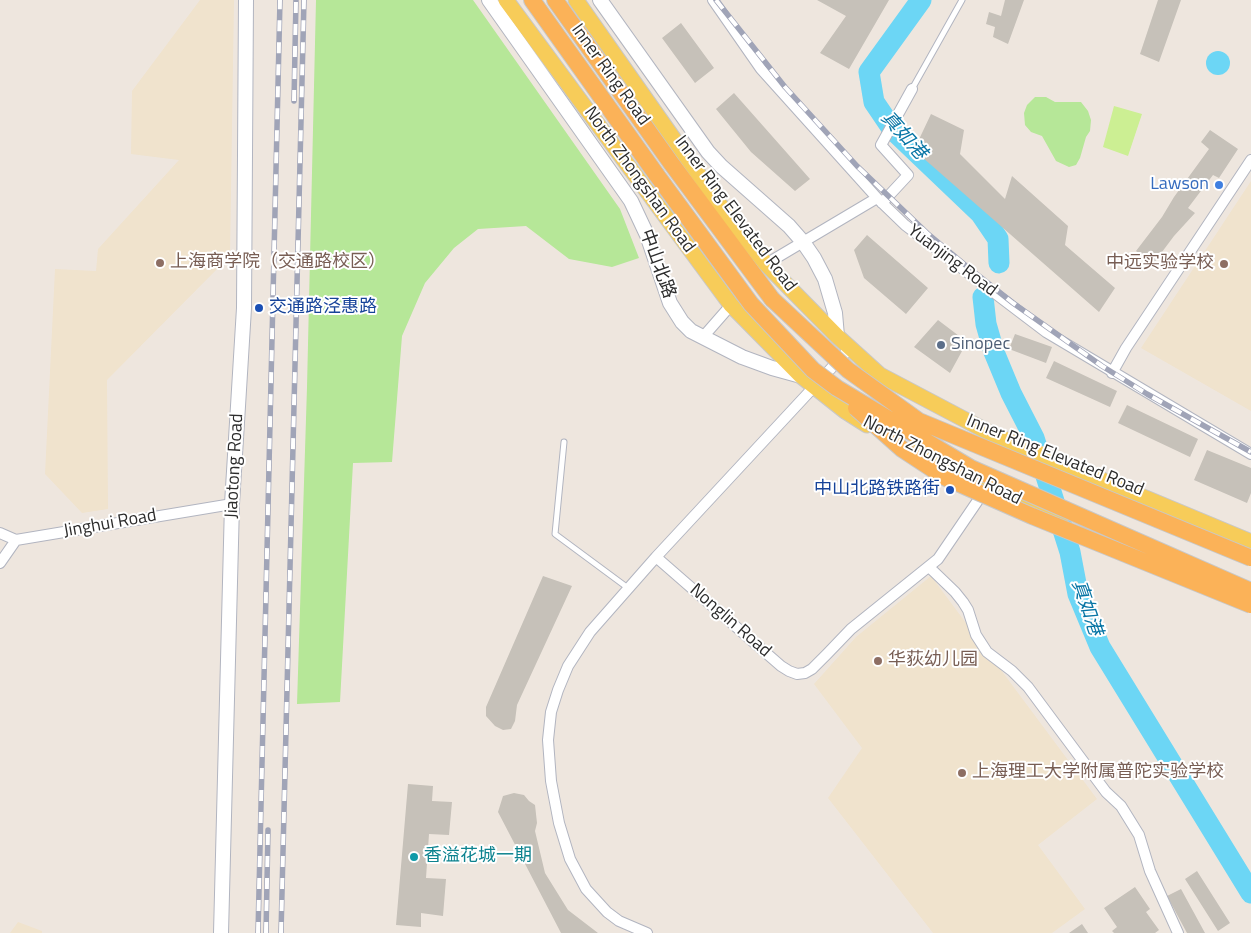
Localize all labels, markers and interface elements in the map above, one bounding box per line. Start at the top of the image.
street label: Inner Ring Road [566,20,654,130]
street label: North Zhongshan Road [579,103,699,257]
water label: 真如港 [875,107,931,165]
street label: Inner Ring Elevated Road [669,132,801,296]
place label: Lawson [1150,174,1209,196]
marker: Lawson [1213,179,1225,191]
street label: Yuanjing Road [903,220,1001,302]
street label: 中山北路 [635,226,679,302]
place label: 上海商学院（交通路校区） [170,252,386,274]
place label: 中远实验学校 [1106,253,1214,275]
marker: 上海商学院（交通路校区） [154,257,166,269]
marker: 中远实验学校 [1218,258,1230,270]
place label: 交通路泾惠路 [269,297,377,319]
marker: 交通路泾惠路 [253,302,265,314]
place label: Sinopec [951,334,1010,356]
marker: Sinopec [935,339,947,351]
street label: Inner Ring Elevated Road [963,411,1147,501]
street label: North Zhongshan Road [859,412,1025,510]
street label: Jiaotong Road [221,413,249,519]
place label: 中山北路铁路街 [814,479,940,501]
marker: 中山北路铁路街 [944,484,956,496]
street label: Jinghui Road [62,505,158,543]
water label: 真如港 [1066,577,1106,639]
street label: Nonglin Road [685,580,775,662]
place label: 华荻幼儿园 [888,650,978,672]
marker: 华荻幼儿园 [872,655,884,667]
place label: 上海理工大学附属普陀实验学校 [972,762,1224,784]
marker: 上海理工大学附属普陀实验学校 [956,767,968,779]
place label: 香溢花城一期 [424,846,532,868]
marker: 香溢花城一期 [408,851,420,863]

